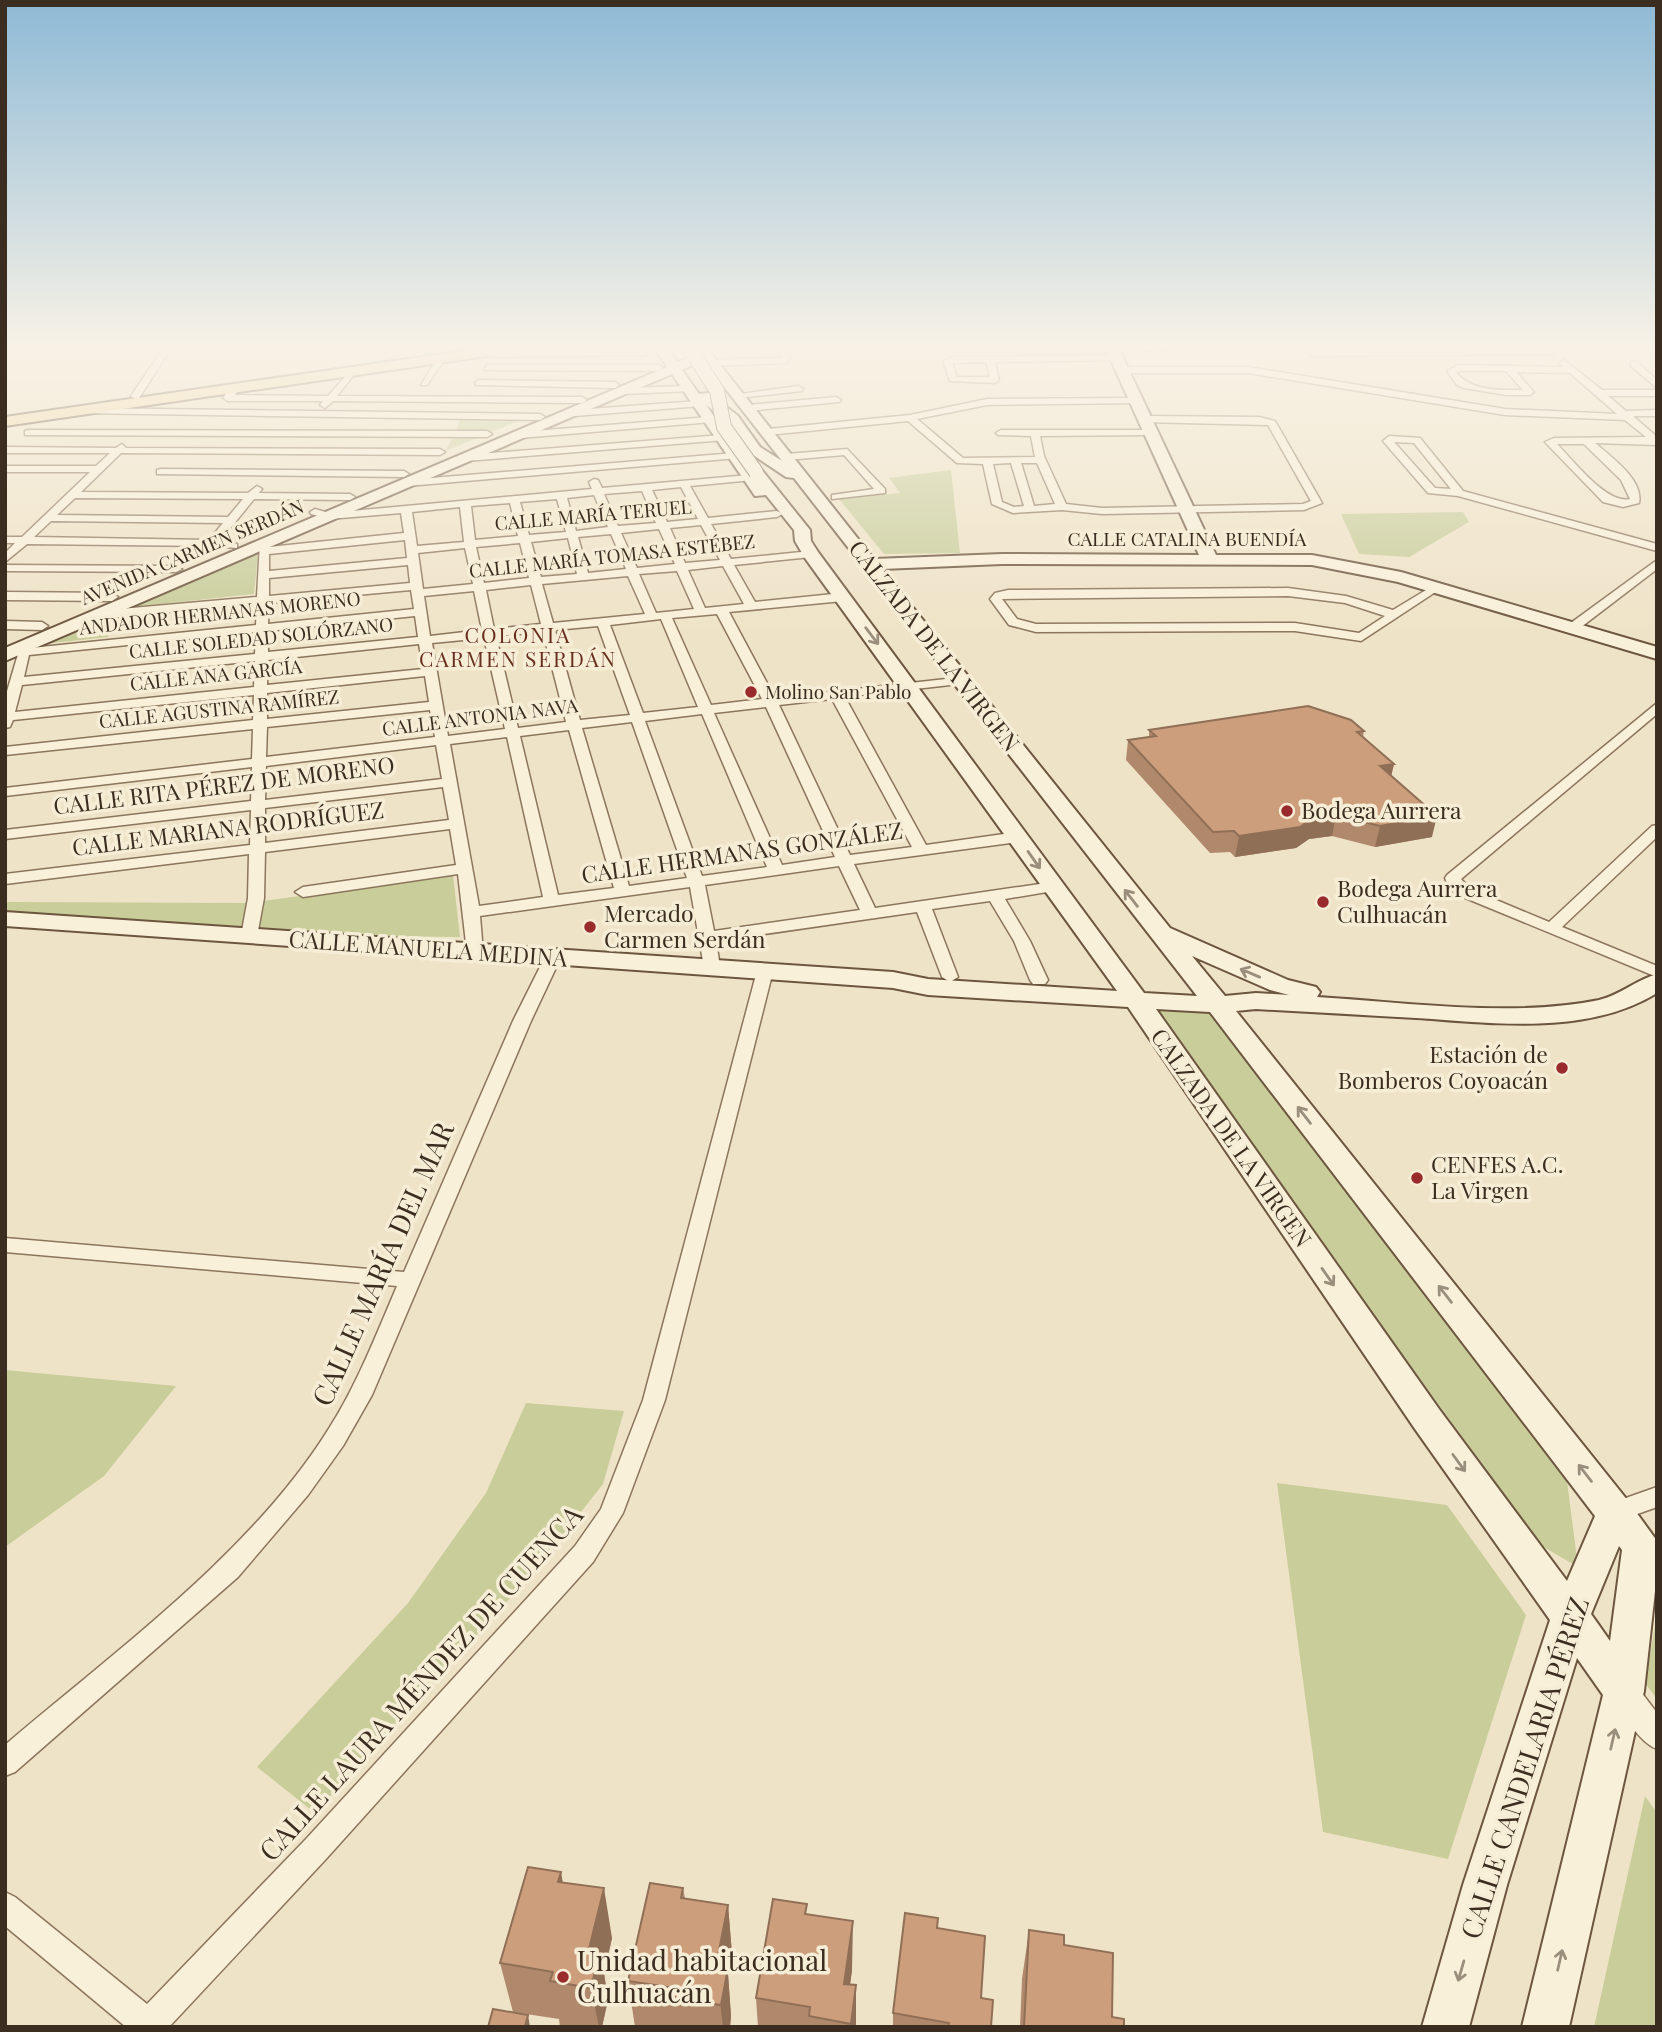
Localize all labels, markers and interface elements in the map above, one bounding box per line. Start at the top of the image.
street label: AVENIDA CARMEN SERDÁN [75,492,307,610]
street label: CALLE MARÍA TERUEL [493,492,693,536]
street label: CALLE CATALINA BUENDÍA [1067,525,1308,551]
street label: CALLE MARÍA TOMASA ESTÉBEZ [468,527,756,583]
street label: CALZADA DE LA VIRGEN [843,533,1027,757]
street label: ANDADOR HERMANAS MORENO [77,584,362,640]
street label: CALLE SOLEDAD SOLÓRZANO [128,610,394,664]
district label: COLONIA CARMEN SERDÁN [419,620,617,672]
one-way arrow [865,626,879,645]
street label: CALLE ANA GARCÍA [129,652,304,696]
place label: Molino San Pablo [765,678,911,704]
street label: CALLE AGUSTINA RAMÍREZ [98,682,340,734]
marker: Molino San Pablo [743,684,759,700]
street label: CALLE ANTONIA NAVA [381,691,580,741]
street label: CALLE RITA PÉREZ DE MORENO [51,748,396,821]
street label: CALLE MARIANA RODRÍGUEZ [70,793,386,862]
place label: Bodega Aurrera [1301,794,1462,825]
marker: Bodega Aurrera [1279,803,1295,819]
street label: CALLE HERMANAS GONZÁLEZ [579,814,904,889]
one-way arrow [1027,850,1041,869]
place label: Bodega Aurrera Culhuacán [1337,872,1498,929]
one-way arrow [1124,889,1139,907]
marker: Bodega Aurrera Culhuacán [1315,894,1331,910]
place label: Mercado Carmen Serdán [604,897,766,954]
marker: Mercado Carmen Serdán [582,919,598,935]
street label: CALLE MANUELA MEDINA [288,922,569,973]
one-way arrow [1240,966,1262,979]
street label: CALZADA DE LA VIRGEN [1145,1022,1320,1253]
place label: Estación de Bomberos Coyoacán [1338,1038,1548,1095]
marker: Estación de Bomberos Coyoacán [1554,1060,1570,1076]
one-way arrow [1297,1107,1312,1125]
street label: CALLE MARÍA DEL MAR [302,1115,461,1411]
place label: CENFES A.C. La Virgen [1431,1148,1563,1205]
marker: CENFES A.C. La Virgen [1409,1170,1425,1186]
one-way arrow [1321,1267,1335,1286]
one-way arrow [1437,1286,1452,1304]
one-way arrow [1451,1454,1466,1473]
one-way arrow [1577,1465,1592,1483]
street label: CALLE LAURA MÉNDEZ DE CUENCA [250,1496,590,1868]
street label: CALLE CANDELARIA PÉREZ [1451,1592,1596,1943]
one-way arrow [1607,1728,1620,1751]
place label: Unidad habitacional Culhuacán [577,1941,827,2010]
one-way arrow [1554,1949,1567,1972]
one-way arrow [1454,1959,1467,1982]
marker: Unidad habitacional Culhuacán [555,1969,571,1985]

